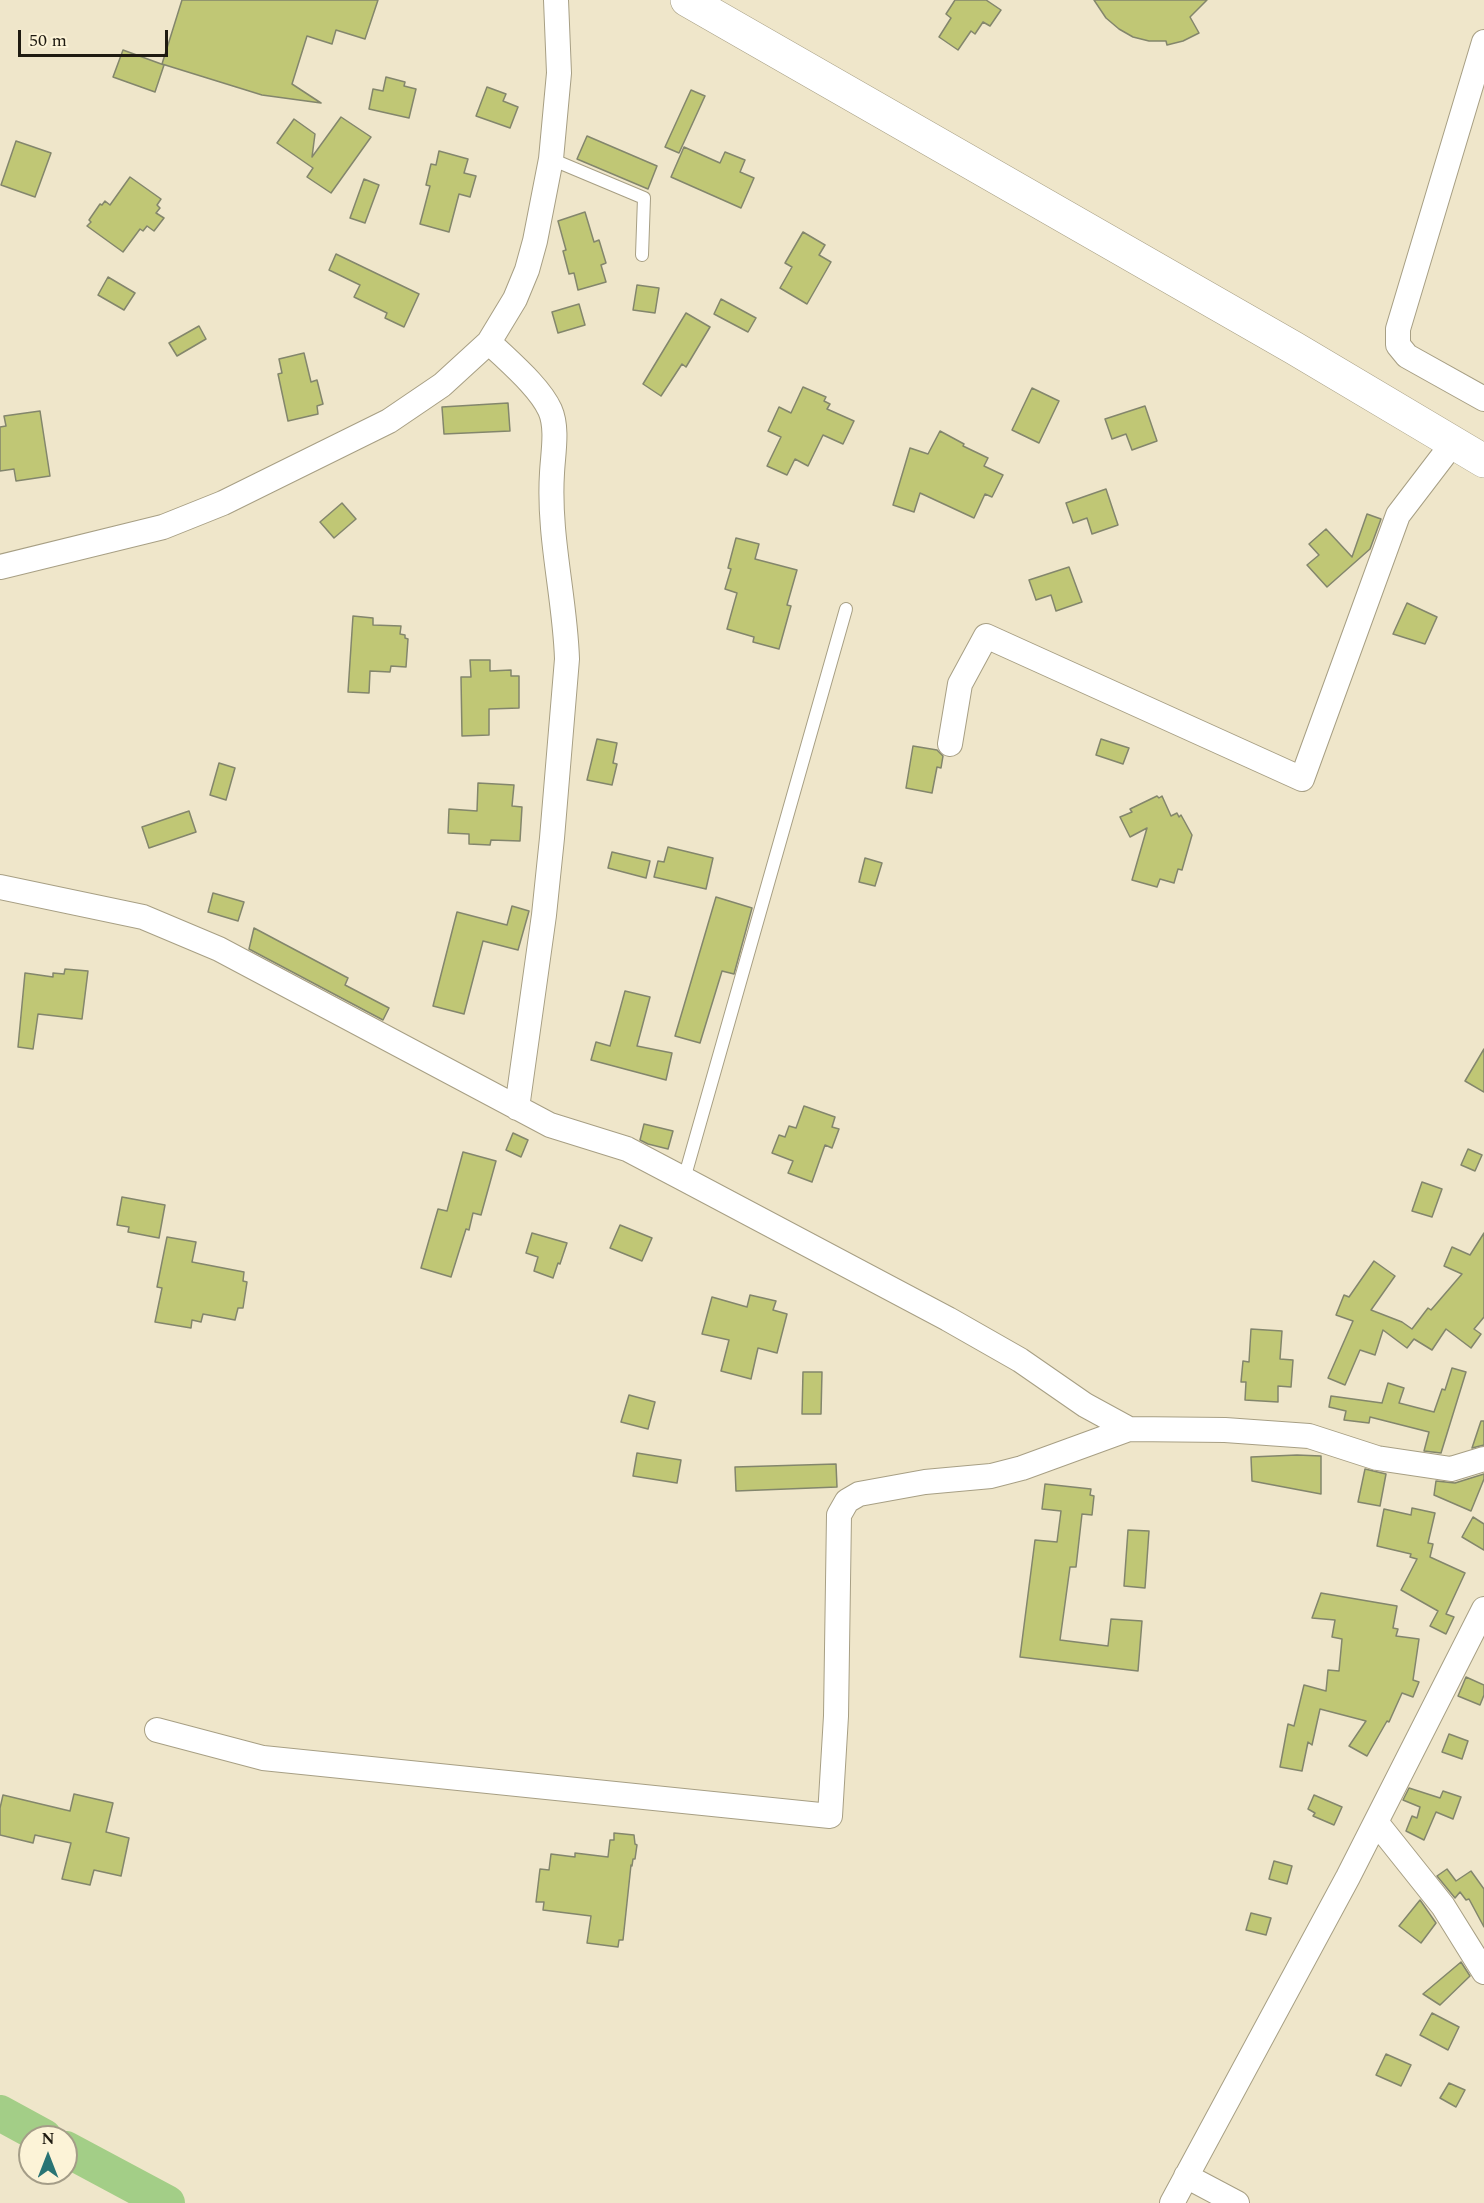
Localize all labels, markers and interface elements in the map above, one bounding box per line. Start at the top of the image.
scale bar [21,18,171,56]
text: 50 m [29,27,67,54]
north arrow [18,2125,78,2185]
text: N [41,2127,55,2151]

